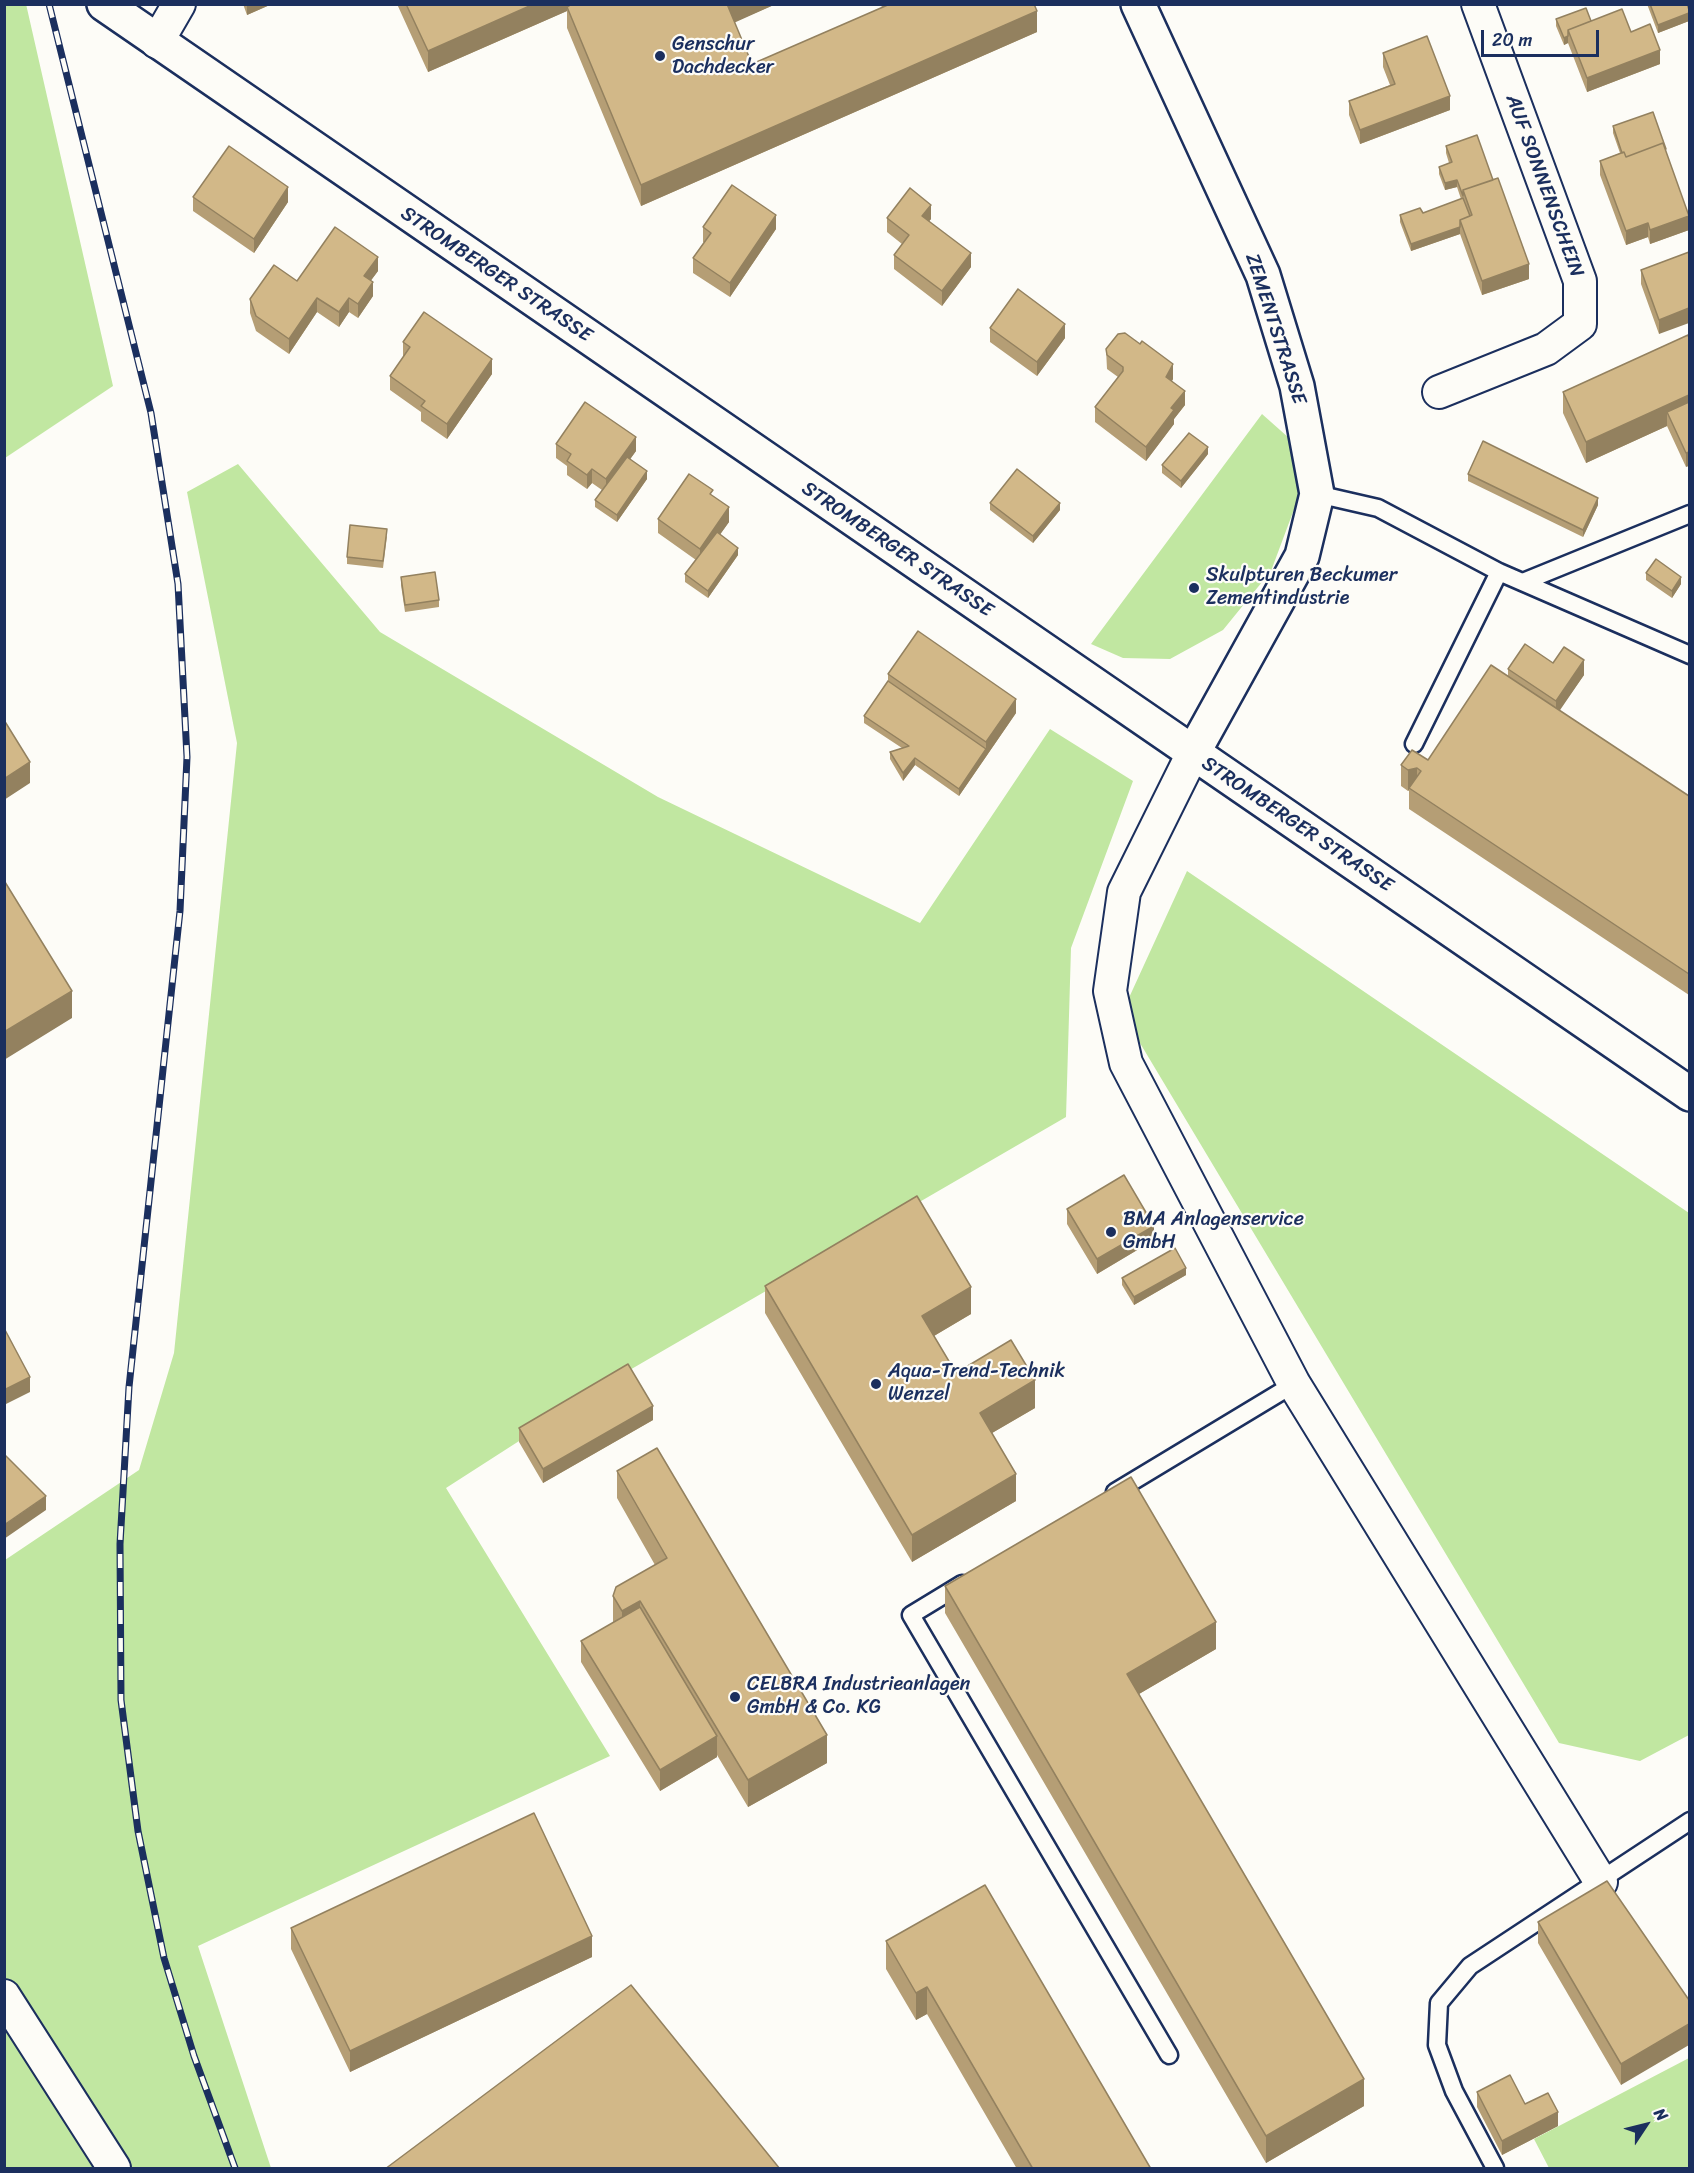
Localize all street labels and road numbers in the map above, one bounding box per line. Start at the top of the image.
street label: AUF SONNENSCHEIN [1500,91,1588,281]
street label: STROMBERGER STRASSE [396,202,596,348]
street label: ZEMENTSTRASSE [1239,250,1311,408]
street label: STROMBERGER STRASSE [797,477,997,623]
street label: STROMBERGER STRASSE [1197,752,1397,898]

